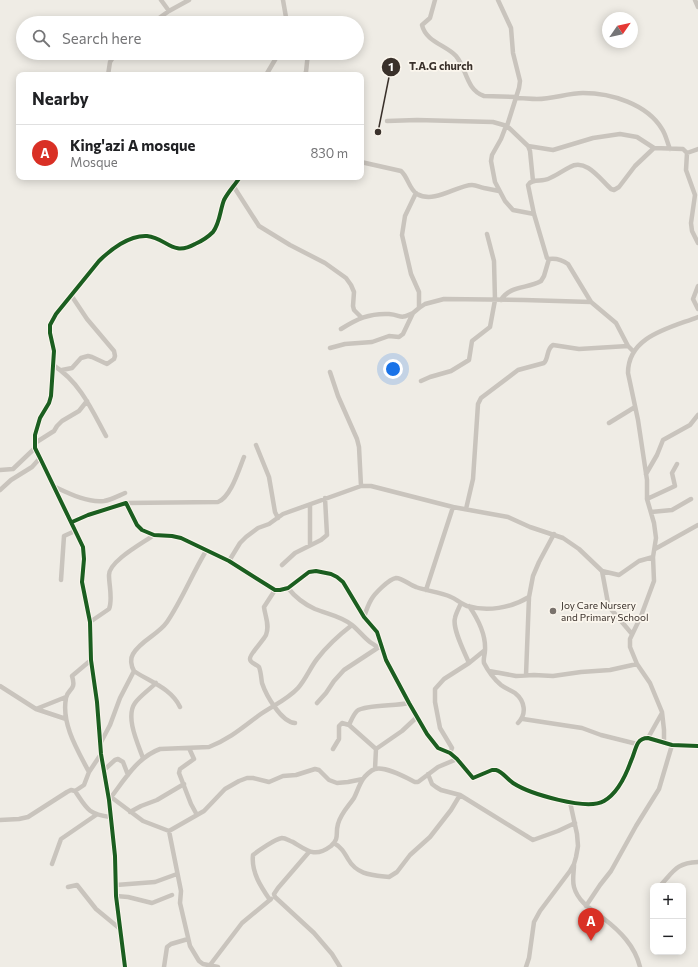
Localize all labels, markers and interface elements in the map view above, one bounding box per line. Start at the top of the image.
north arrow [602,12,638,48]
search box [16,16,364,60]
icon: search [30,27,52,49]
text: Search here [62,29,141,47]
callout: T.A.G church [381,55,481,78]
text: 1 [388,59,394,73]
text: T.A.G church [409,59,473,72]
text: Nearby [32,88,89,109]
text: King'azi A mosque [70,136,195,154]
text: A [40,145,50,161]
text: 830 m [310,145,348,161]
text: Mosque [70,154,118,170]
your location [383,359,403,379]
place label: Joy Care Nursery and Primary School [561,599,649,623]
marker: Joy Care Nursery and Primary School [548,606,558,616]
map controls [650,883,686,955]
button: + [650,883,686,919]
pin: A [578,908,604,941]
button: − [650,919,686,955]

